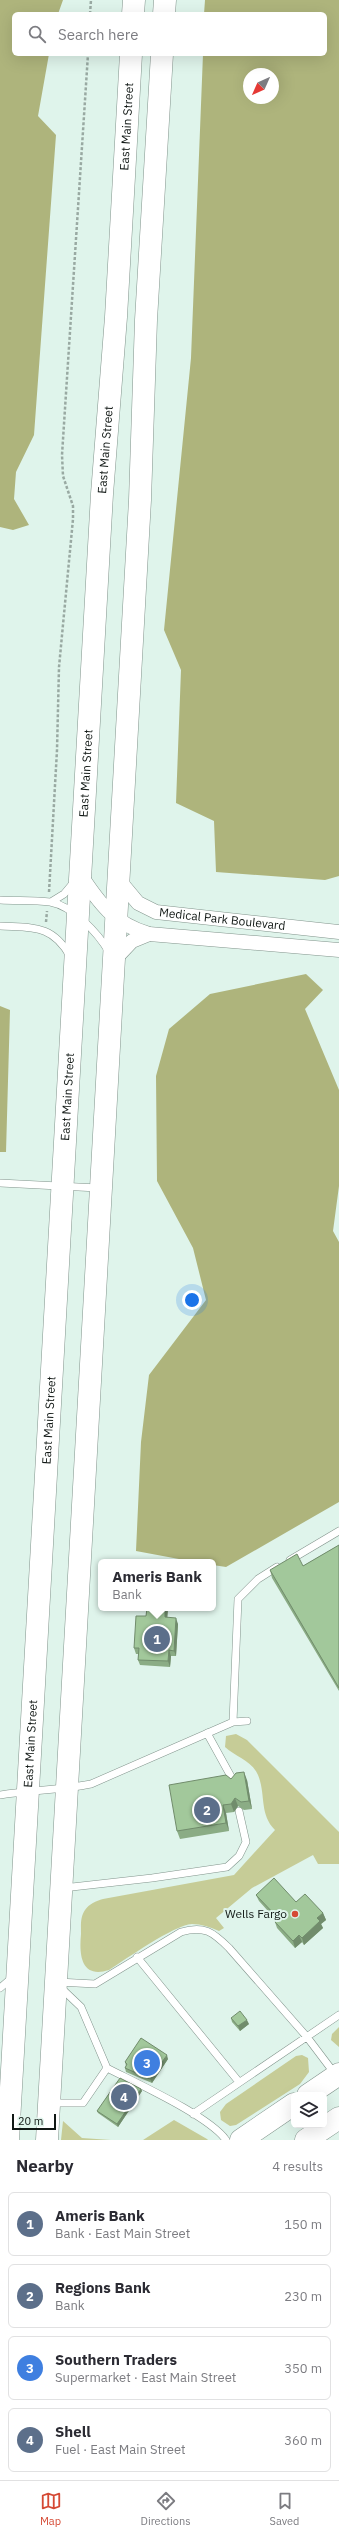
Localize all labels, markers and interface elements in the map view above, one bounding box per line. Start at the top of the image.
search box [12,12,327,56]
icon: search [26,23,48,45]
text: Search here [58,25,138,44]
north arrow [243,68,279,104]
street label: East Main Street [116,82,136,171]
street label: East Main Street [94,405,116,494]
street label: East Main Street [76,729,96,818]
street label: Medical Park Boulevard [158,904,286,933]
street label: East Main Street [57,1052,77,1141]
your location [182,1290,202,1310]
street label: East Main Street [39,1376,59,1465]
popup [98,1559,216,1611]
text: Ameris Bank [112,1567,202,1586]
text: Bank [112,1586,142,1603]
pin: 1 [144,1624,170,1654]
street label: East Main Street [20,1699,40,1788]
pin: 2 [194,1795,220,1825]
place label: Wells Fargo [225,1906,287,1921]
marker: Wells Fargo [290,1909,300,1919]
pin: 3 [134,2048,160,2078]
pin: 4 [111,2082,137,2112]
map controls [291,2092,327,2128]
button: layers [291,2092,327,2128]
scale bar [12,2112,56,2131]
text: 20 m [18,2114,43,2128]
text: Nearby [16,2155,74,2177]
text: 4 results [272,2158,323,2175]
text: Ameris Bank [55,2206,145,2225]
text: 1 [26,2216,34,2233]
text: 150 m [284,2216,322,2233]
text: Bank · East Main Street [55,2225,190,2242]
text: Regions Bank [55,2278,151,2297]
text: 2 [26,2288,34,2305]
text: 230 m [284,2288,322,2305]
text: Bank [55,2297,85,2314]
text: Southern Traders [55,2350,177,2369]
text: 3 [26,2360,34,2377]
text: 350 m [284,2360,322,2377]
text: Supermarket · East Main Street [55,2369,236,2386]
text: Shell [55,2422,91,2441]
text: 4 [26,2432,34,2449]
text: 360 m [284,2432,322,2449]
text: Fuel · East Main Street [55,2441,186,2458]
tab: Map [40,2490,62,2528]
tab: Directions [141,2490,191,2528]
tab: Saved [270,2490,299,2528]

